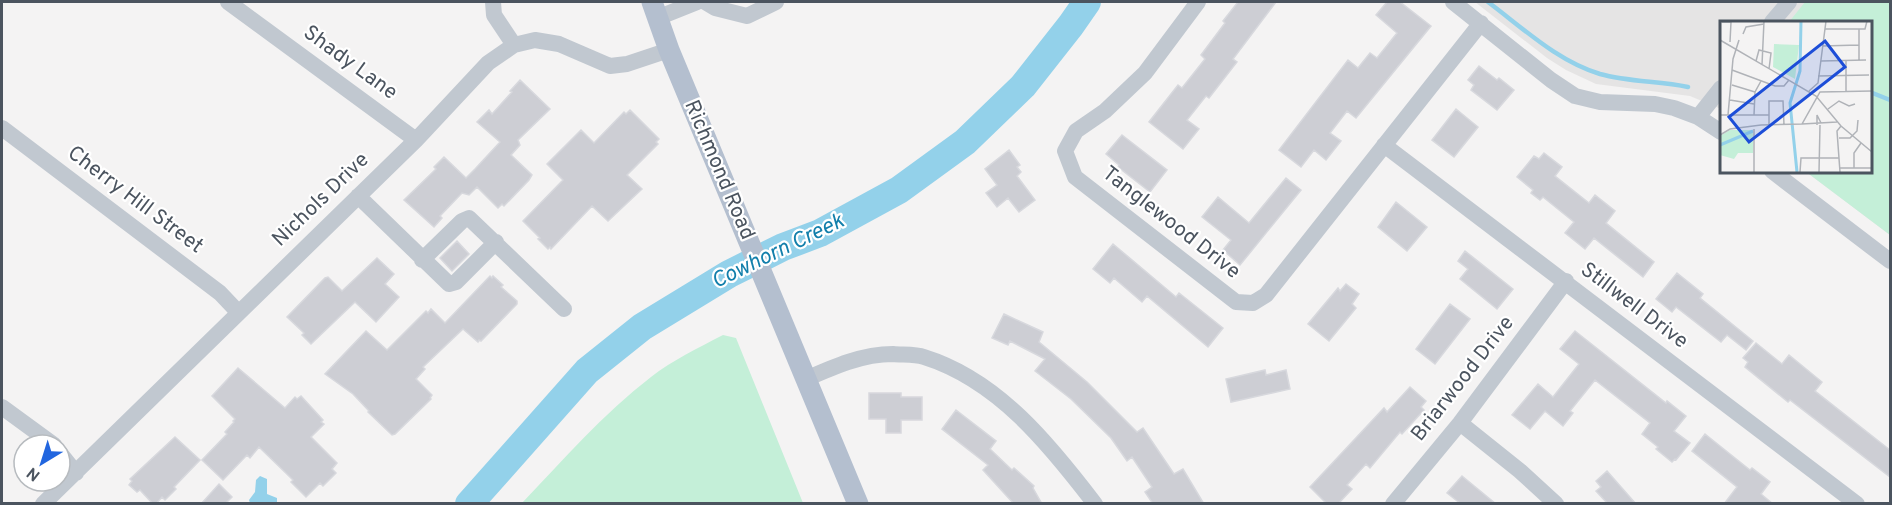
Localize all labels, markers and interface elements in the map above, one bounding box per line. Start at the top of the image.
street label: Shady Lane [297,20,403,106]
inset map [1720,21,1871,172]
street label: Richmond Road [677,96,761,244]
street label: Cherry Hill Street [62,140,208,260]
street label: Nichols Drive [267,147,375,253]
street label: Tanglewood Drive [1096,161,1246,285]
water label: Cowhorn Creek [707,208,849,296]
street label: Stillwell Drive [1575,257,1693,355]
street label: Briarwood Drive [1406,311,1520,447]
north arrow [12,433,72,493]
text: N [23,462,45,485]

